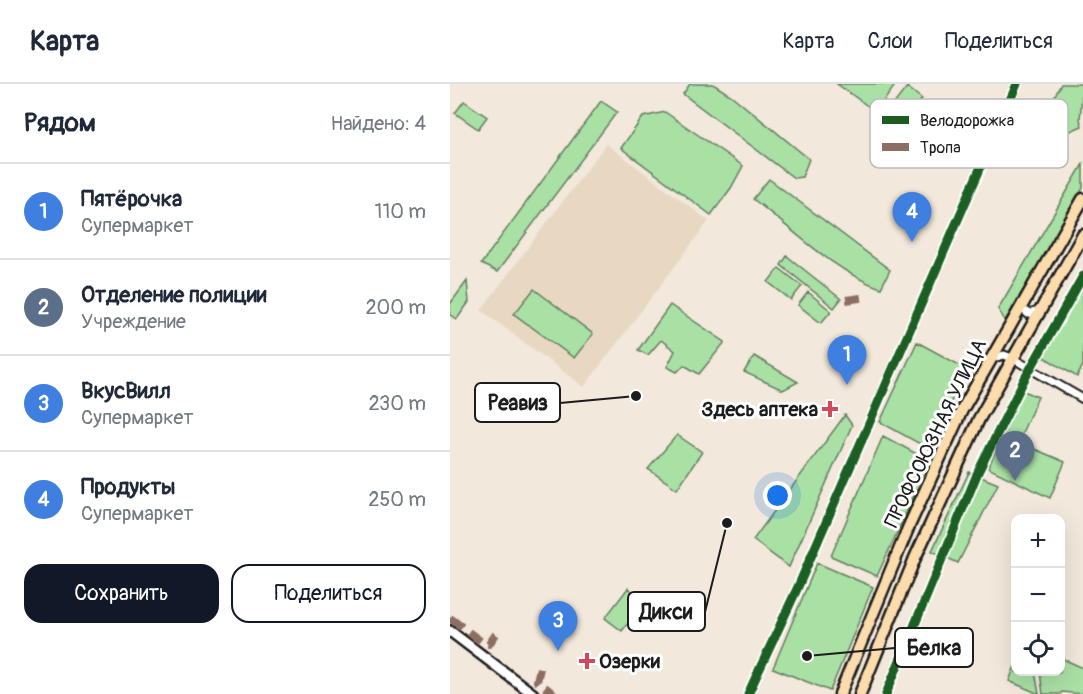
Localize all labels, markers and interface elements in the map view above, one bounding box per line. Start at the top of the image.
text: Карта [30,24,99,59]
text: Карта [782,28,834,55]
text: Слои [867,28,912,55]
text: Поделиться [945,28,1053,55]
legend [870,99,1068,168]
text: Рядом [24,107,96,139]
text: Найдено: 4 [331,111,426,136]
text: Велодорожка [920,111,1014,131]
text: Тропа [920,138,961,158]
text: Пятёрочка [81,185,182,213]
pin: 4 [892,192,932,242]
text: 1 [40,199,47,224]
text: 110 m [375,199,426,224]
text: Супермаркет [81,213,193,238]
text: Отделение полиции [81,281,267,309]
text: 2 [38,295,49,320]
text: 200 m [365,295,426,320]
text: Учреждение [81,309,186,334]
street label: ПРОФСОЮЗНАЯ УЛИЦА [879,335,992,532]
pin: 1 [828,336,866,385]
text: ВкусВилл [81,377,171,405]
callout: Реавиз [475,383,560,422]
text: Реавиз [488,390,548,417]
text: 3 [38,391,49,416]
text: 230 m [369,391,426,416]
place label: Здесь аптека [701,397,818,422]
marker: Здесь аптека [823,402,837,416]
text: Супермаркет [81,405,193,430]
pin: 2 [996,432,1034,481]
text: Продукты [81,473,176,501]
your location [763,481,792,510]
text: 4 [38,487,49,512]
text: 250 m [368,487,426,512]
text: Супермаркет [81,501,193,526]
map controls [1011,514,1065,676]
button: + [1011,514,1065,568]
button: Сохранить [24,564,219,623]
button: Поделиться [231,564,426,623]
button: − [1011,568,1065,622]
callout: Дикси [628,592,705,631]
text: Дикси [638,599,693,626]
pin: 3 [538,602,578,651]
button: locate [1011,622,1065,676]
callout: Белка [895,628,973,667]
text: Белка [907,635,962,662]
place label: Озерки [599,649,660,674]
marker: Озерки [580,654,594,668]

